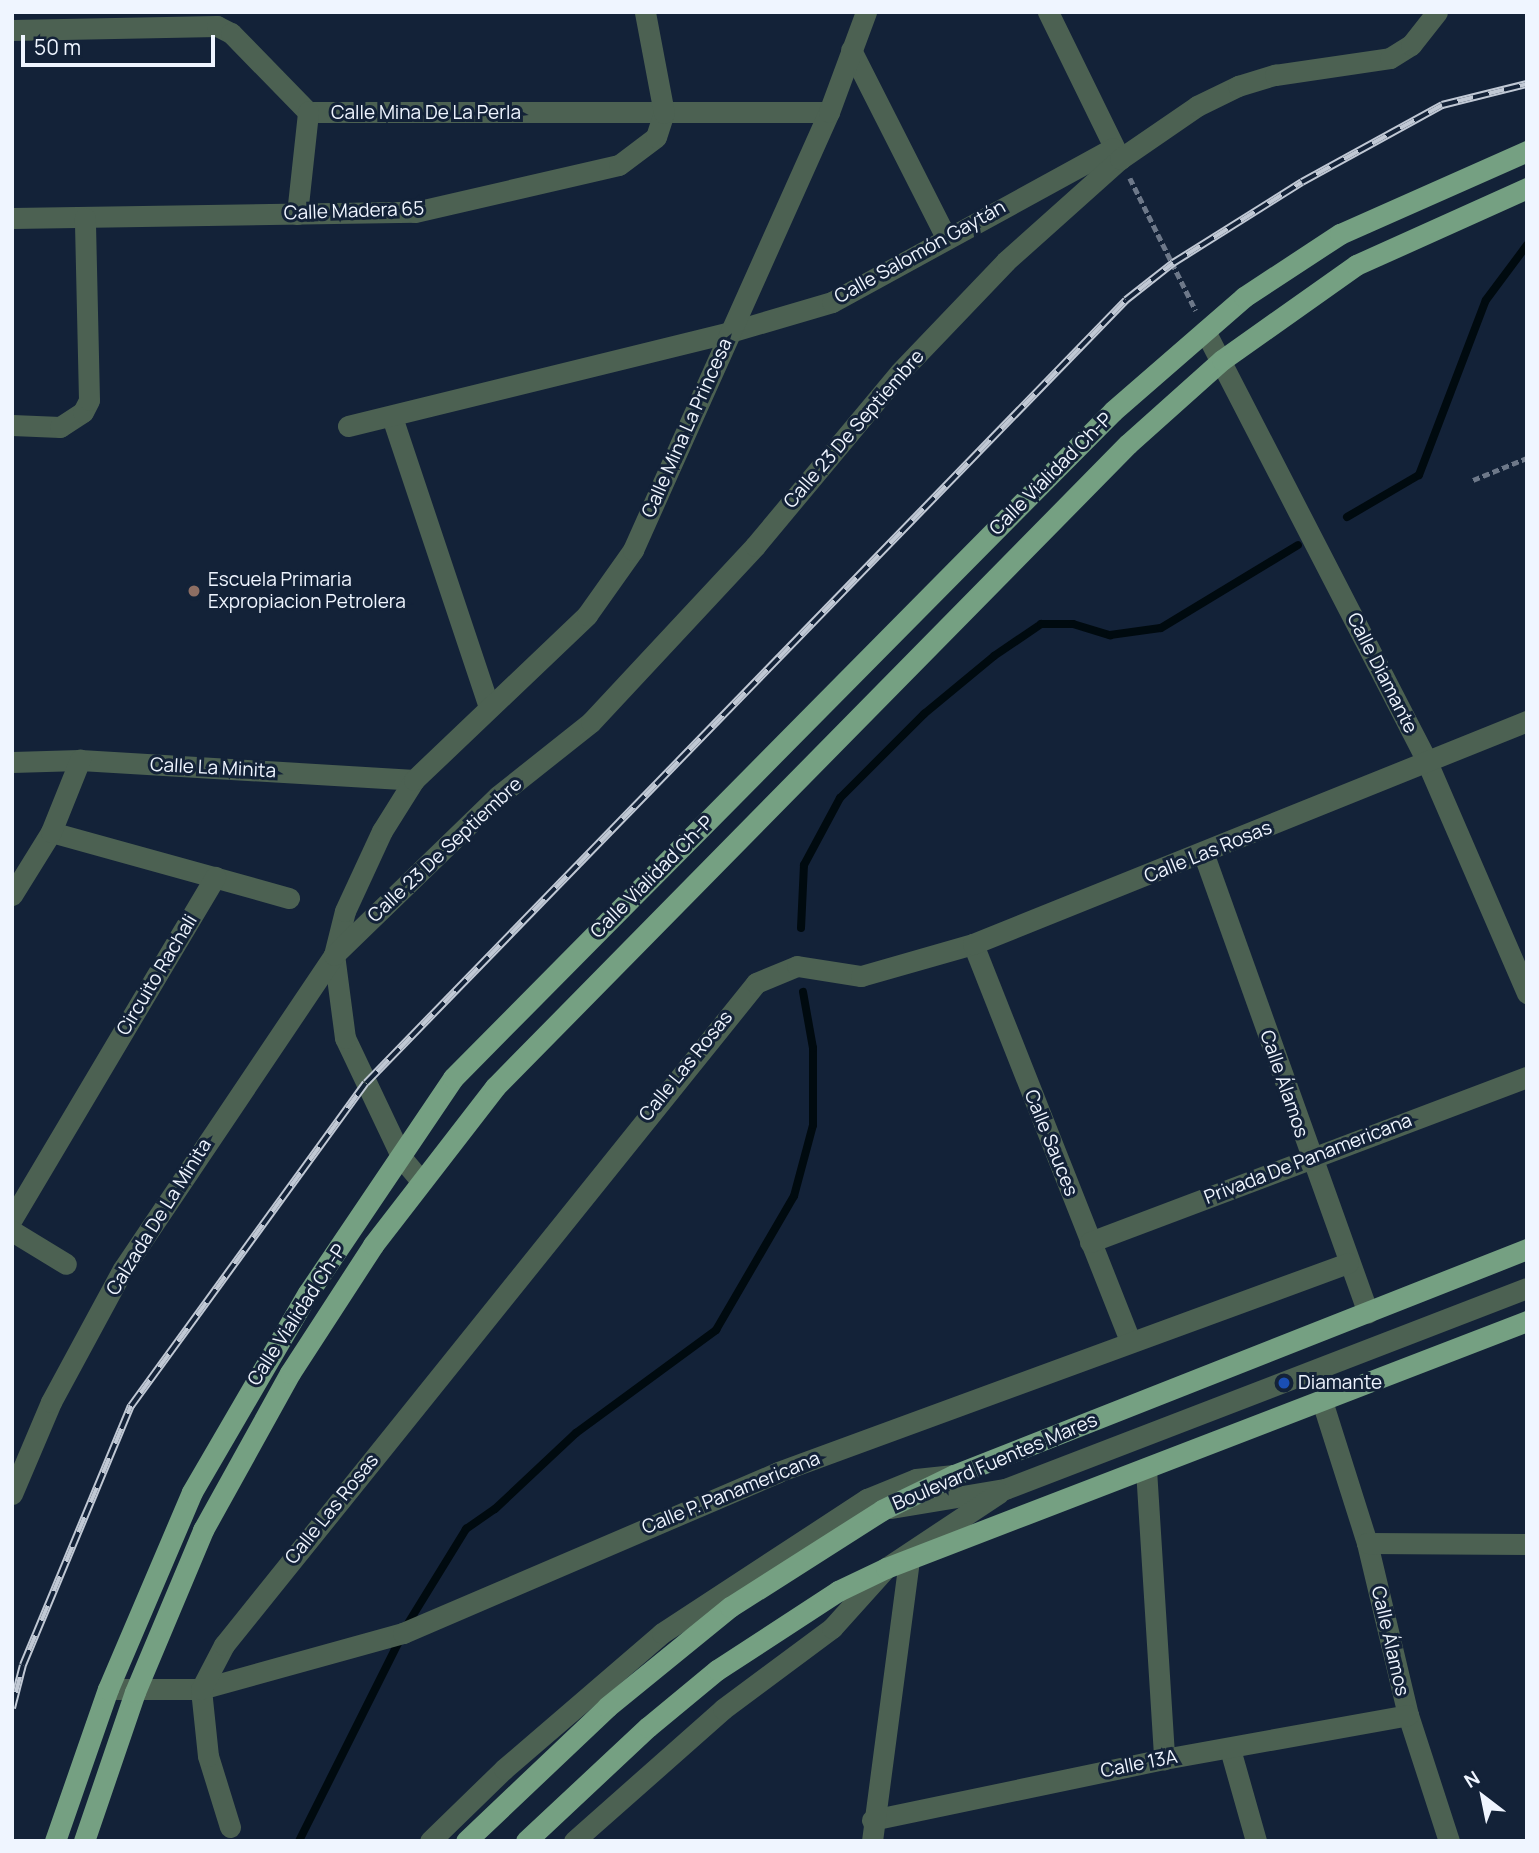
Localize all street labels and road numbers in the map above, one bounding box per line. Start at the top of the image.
street label: Calle Mina De La Perla [331,102,521,124]
street label: Calle Salomón Gaytán [831,196,1009,308]
street label: Calle Madera 65 [283,197,425,225]
street label: Calle Mina La Princesa [637,335,737,521]
street label: Calle 23 De Septiembre [779,345,929,513]
street label: Calle Vialidad Ch-P [985,408,1117,540]
street label: Calle Diamante [1342,609,1422,737]
street label: Calle La Minita [149,753,277,783]
street label: Calle 23 De Septiembre [363,773,527,927]
street label: Calle Vialidad Ch-P [586,811,718,943]
street label: Calle Las Rosas [1141,816,1275,888]
street label: Circuito Rachali [112,910,202,1040]
street label: Calle Las Rosas [634,1006,738,1126]
street label: Calle Álamos [1255,1027,1313,1141]
street label: Calle Sauces [1019,1086,1083,1200]
street label: Privada De Panamericana [1201,1109,1415,1209]
street label: Calzada De La Minita [102,1135,216,1299]
street label: Calle Vialidad Ch-P [243,1240,351,1390]
street label: Boulevard Fuentes Mares [889,1409,1101,1515]
street label: Calle P. Panamericana [639,1447,823,1539]
street label: Calle Las Rosas [280,1449,384,1569]
street label: Calle Álamos [1366,1584,1414,1698]
street label: Calle 13A [1099,1745,1179,1783]

